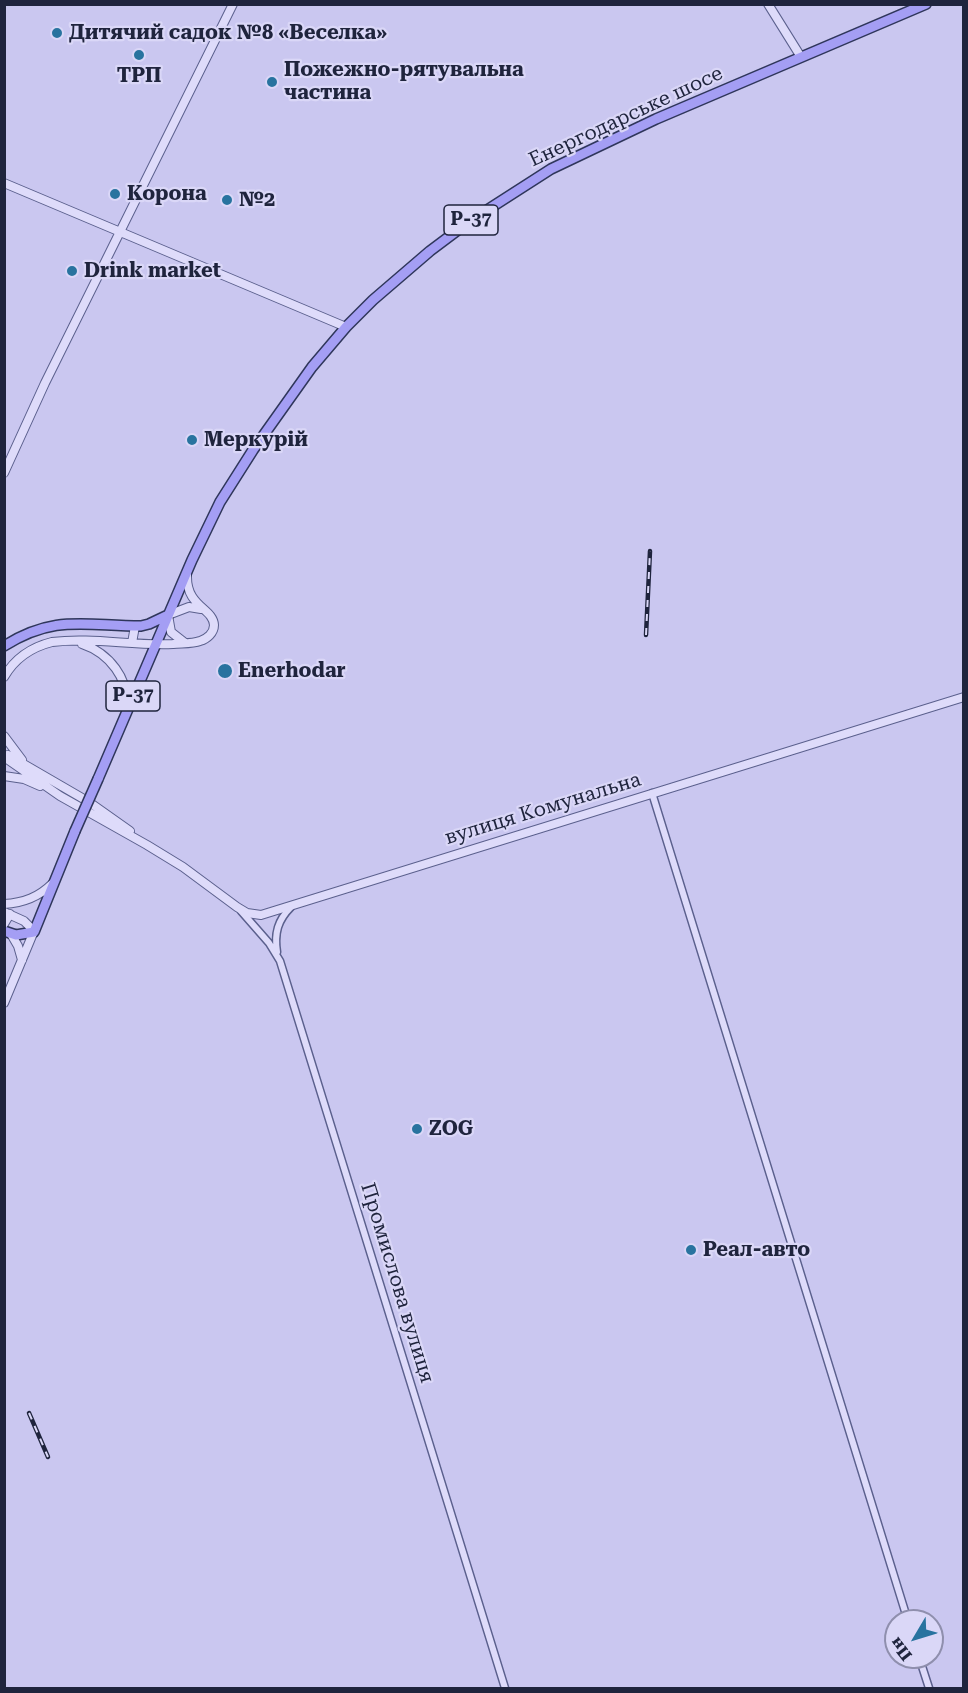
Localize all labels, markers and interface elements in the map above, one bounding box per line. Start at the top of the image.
place label: Дитячий садок №8 «Веселка» [69,21,387,45]
marker: Дитячий садок №8 «Веселка» [50,26,64,40]
marker: ТРП [132,48,146,62]
place label: Пожежно-рятувальна частина [284,58,524,105]
street label: Енергодарське шосе [525,62,727,172]
place label: ТРП [117,64,161,88]
marker: Пожежно-рятувальна частина [265,75,279,89]
place label: Корона [127,182,207,206]
marker: Корона [108,187,122,201]
place label: №2 [239,188,275,212]
marker: №2 [220,193,234,207]
road number: Р-37 [444,205,498,235]
place label: Drink market [84,259,221,283]
marker: Drink market [65,264,79,278]
place label: Меркурій [204,428,308,452]
marker: Меркурій [185,433,199,447]
place label: Enerhodar [238,659,346,683]
marker: Enerhodar [216,662,234,680]
road number: Р-37 [106,681,160,711]
street label: вулиця Комунальна [442,768,644,850]
place label: ZOG [429,1117,473,1141]
marker: ZOG [410,1122,424,1136]
street label: Промислова вулиця [355,1180,439,1386]
place label: Реал-авто [703,1238,810,1262]
marker: Реал-авто [684,1243,698,1257]
north arrow [884,1609,944,1669]
text: Пн [886,1634,916,1664]

